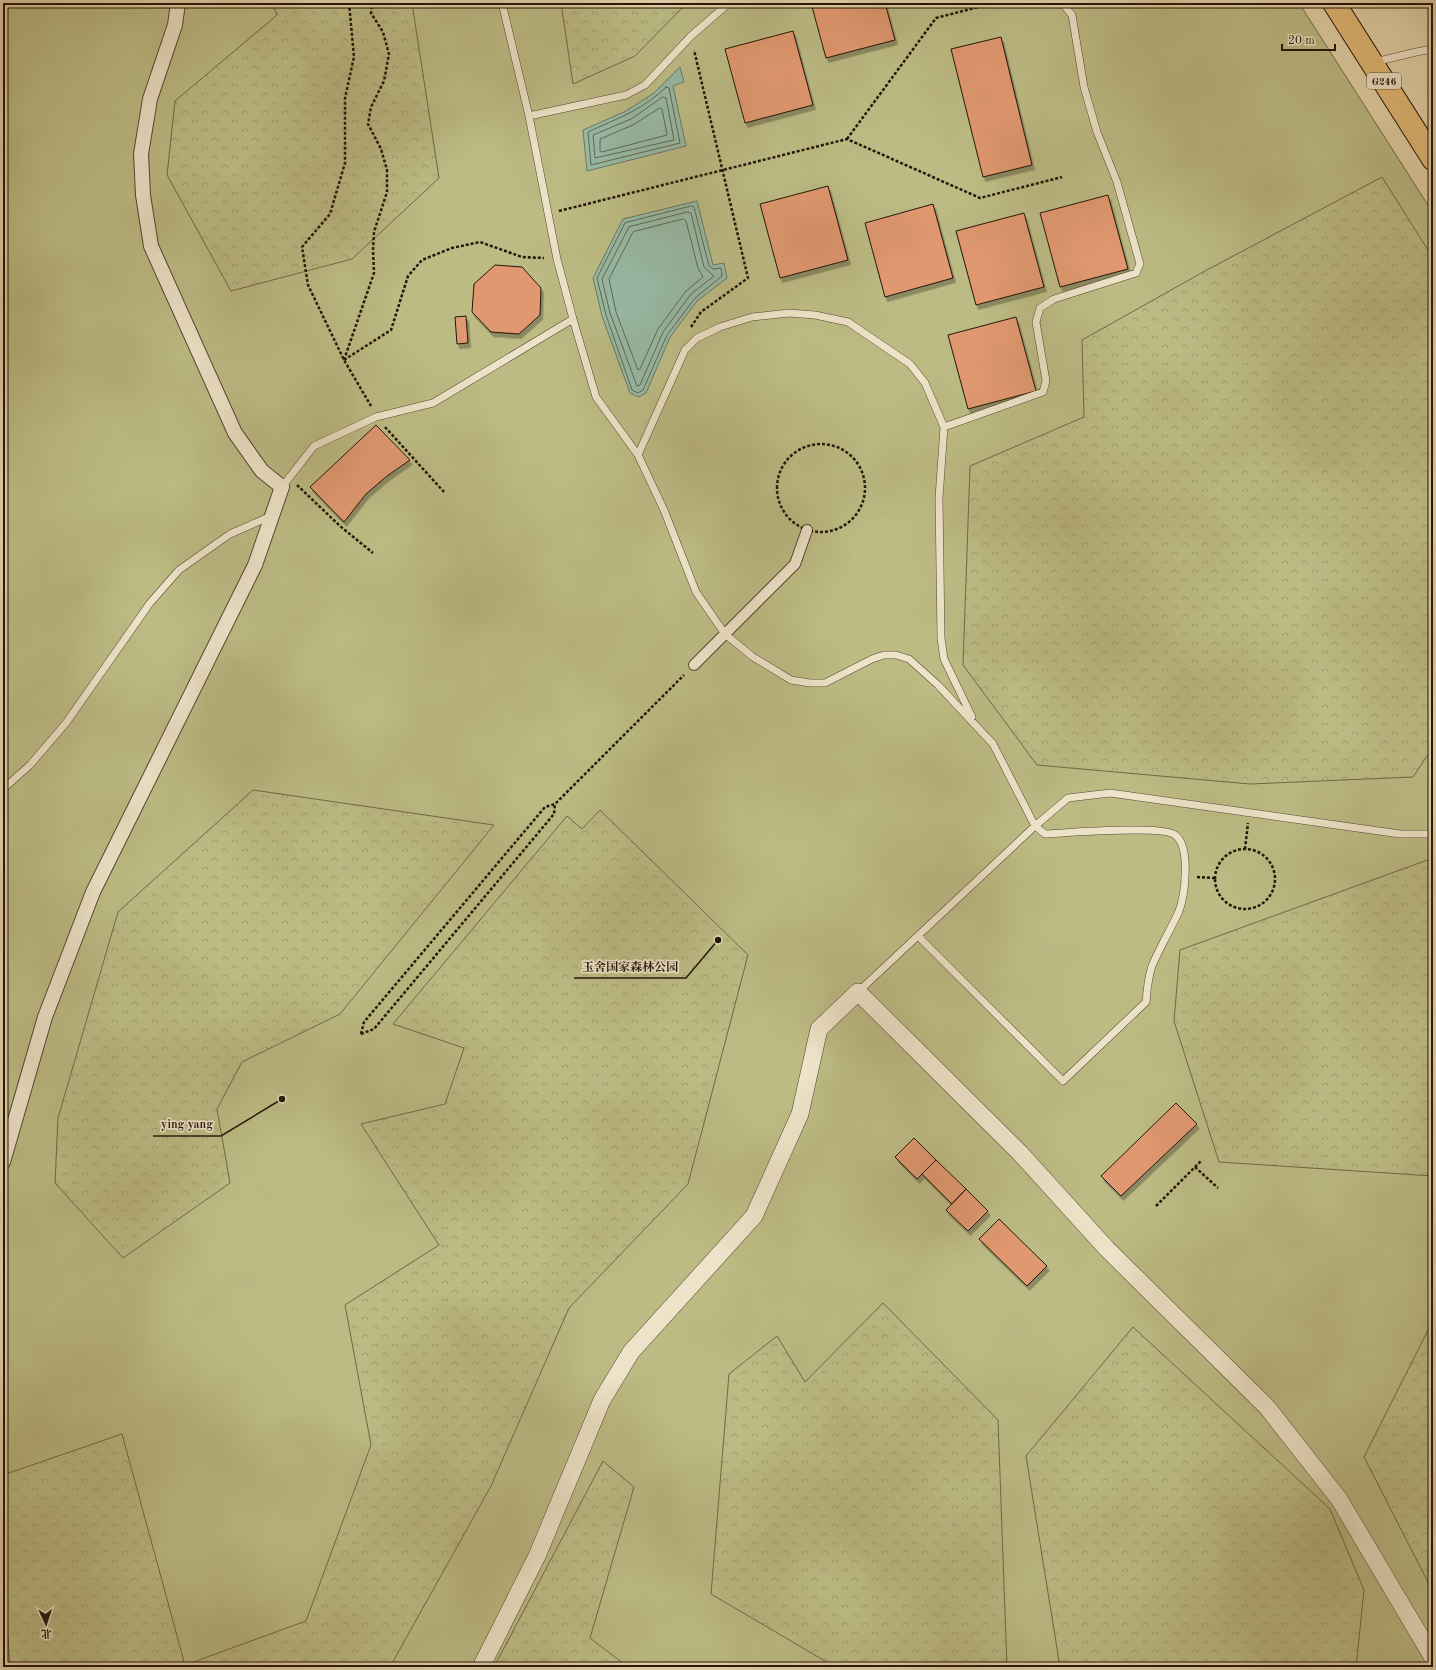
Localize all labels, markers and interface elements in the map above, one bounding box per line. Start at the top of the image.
scale bar [1282,26,1335,52]
text: 20 m [1288,35,1315,47]
road number: G246 [1367,73,1401,89]
callout: 玉舍国家森林公园 [574,954,686,978]
text: 玉舍国家森林公园 [582,960,678,974]
callout: ying yang [153,1112,221,1136]
text: ying yang [161,1119,213,1131]
north arrow [26,1604,66,1644]
text: 北 [41,1627,52,1639]

